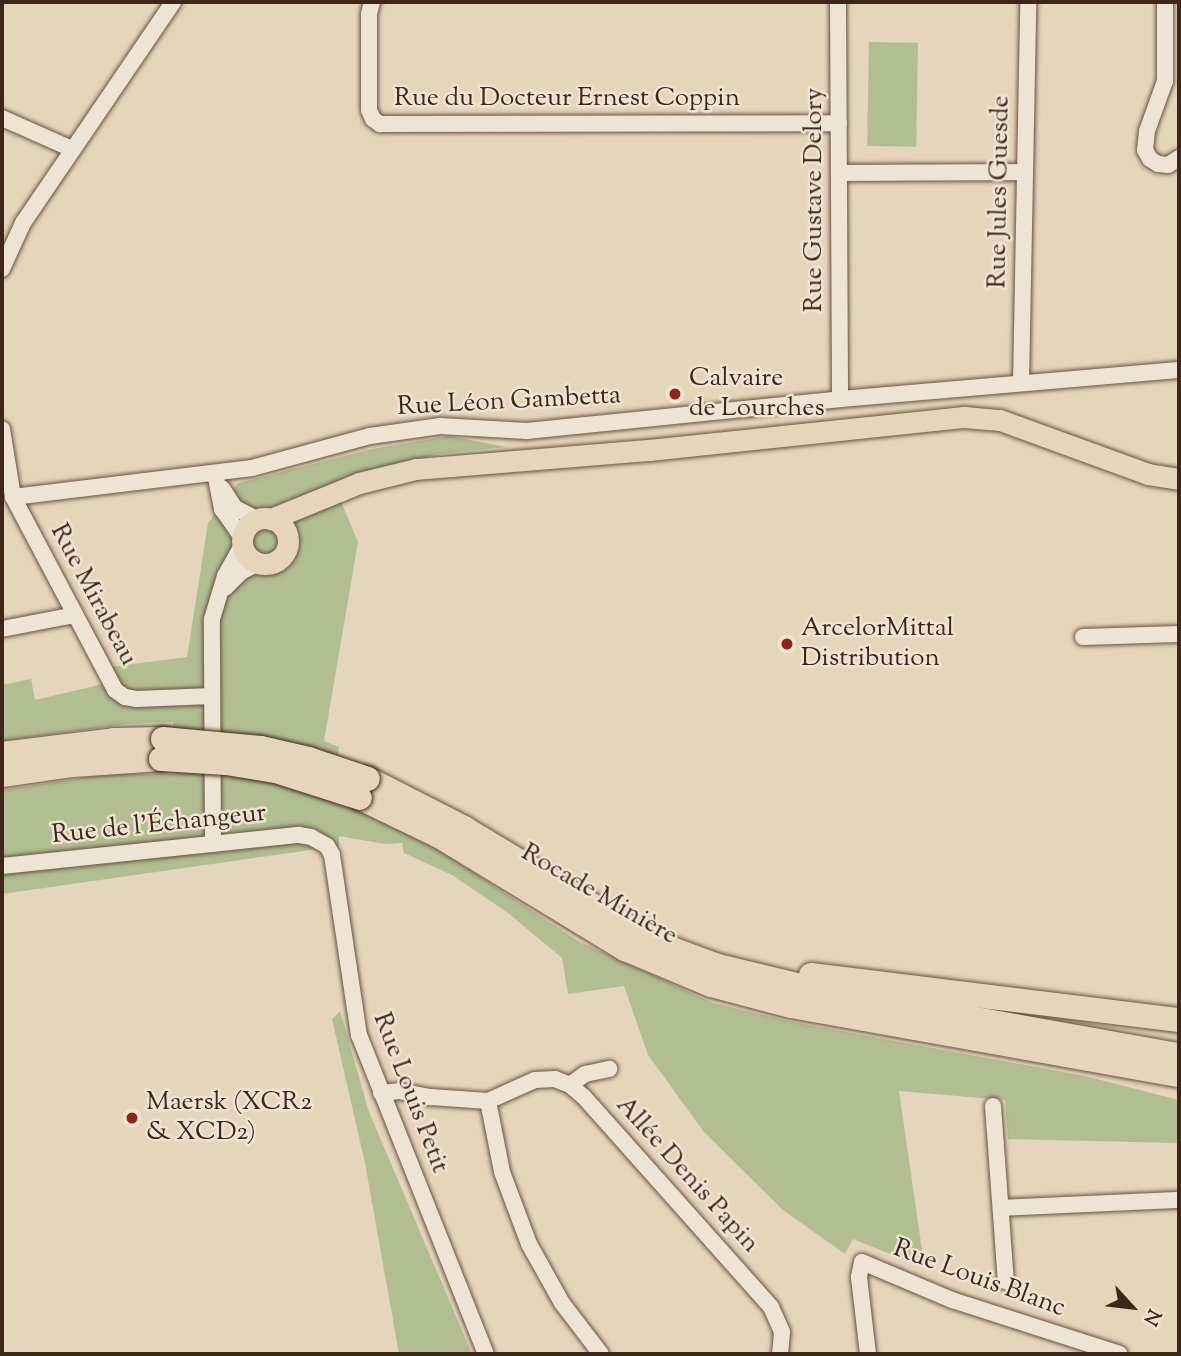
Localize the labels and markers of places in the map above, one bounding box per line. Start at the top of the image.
place label: Calvaire de Lourches [689,363,825,424]
marker: Calvaire de Lourches [667,386,683,402]
place label: ArcelorMittal Distribution [801,613,954,674]
marker: ArcelorMittal Distribution [779,636,795,652]
place label: Maersk (XCR2 & XCD2) [146,1087,312,1148]
marker: Maersk (XCR2 & XCD2) [124,1110,140,1126]

